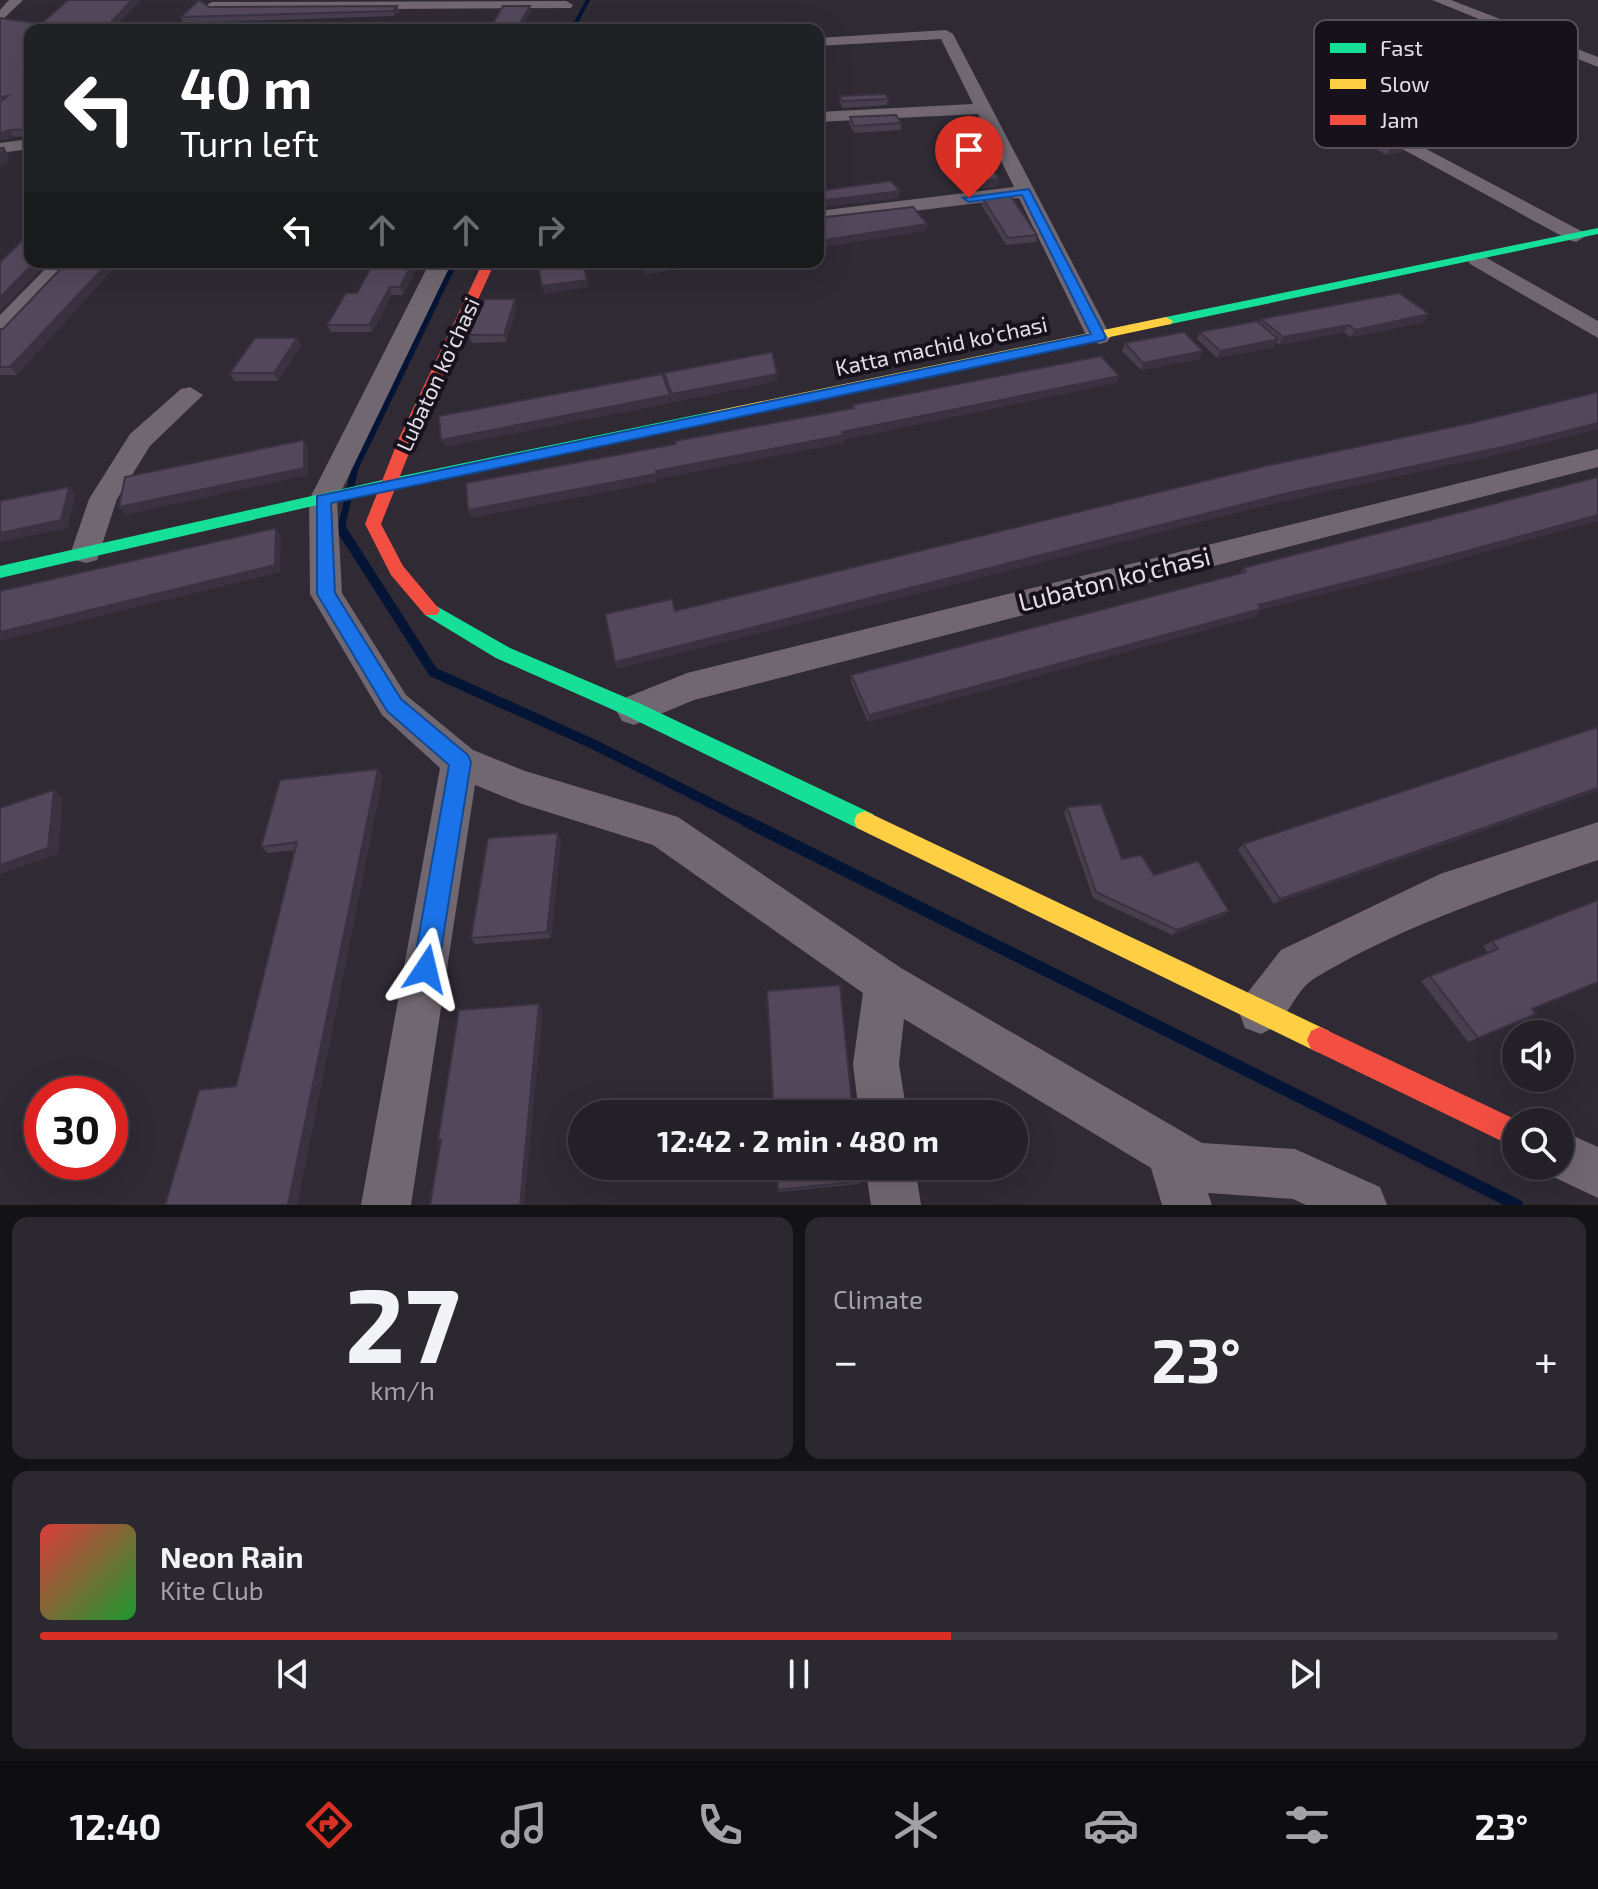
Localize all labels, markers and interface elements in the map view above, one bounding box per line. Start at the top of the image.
legend [1314,20,1578,148]
text: Fast [1380,34,1423,60]
text: 40 m [180,53,312,120]
icon: left [48,56,152,160]
text: Slow [1380,70,1429,96]
text: Jam [1380,106,1419,132]
pin [935,116,1003,198]
text: Turn left [180,121,319,164]
icon: arrive [947,128,991,172]
icon: left [276,208,320,252]
icon: ahead [360,208,404,252]
icon: ahead [444,208,488,252]
icon: right [528,208,572,252]
street label: Lubaton ko'chasi [390,293,484,455]
street label: Katta machid ko'chasi [833,310,1049,380]
street label: Lubaton ko'chasi [1015,539,1213,617]
position arrow [384,927,468,1011]
map controls [1502,1020,1574,1180]
button: sound [1502,1020,1574,1092]
speed limit sign: 30 [24,1076,128,1180]
button: search [1502,1108,1574,1180]
text: 12:42 · 2 min · 480 m [657,1122,939,1158]
text: 27 [345,1259,460,1384]
text: Climate [833,1283,923,1314]
text: 23° [1151,1323,1241,1395]
text: − [833,1333,859,1386]
text: + [1534,1333,1558,1386]
text: km/h [370,1374,435,1405]
text: Neon Rain [160,1538,304,1574]
text: Kite Club [160,1574,264,1605]
icon: previous [271,1652,315,1696]
icon: pause [777,1652,821,1696]
icon: next [1283,1652,1327,1696]
icon: directions [301,1797,357,1853]
icon: music [496,1797,552,1853]
icon: phone [692,1797,748,1853]
icon: climate [888,1797,944,1853]
icon: car [1083,1797,1139,1853]
icon: filters [1279,1797,1335,1853]
text: 12:40 [70,1804,161,1847]
text: 23° [1474,1804,1528,1847]

